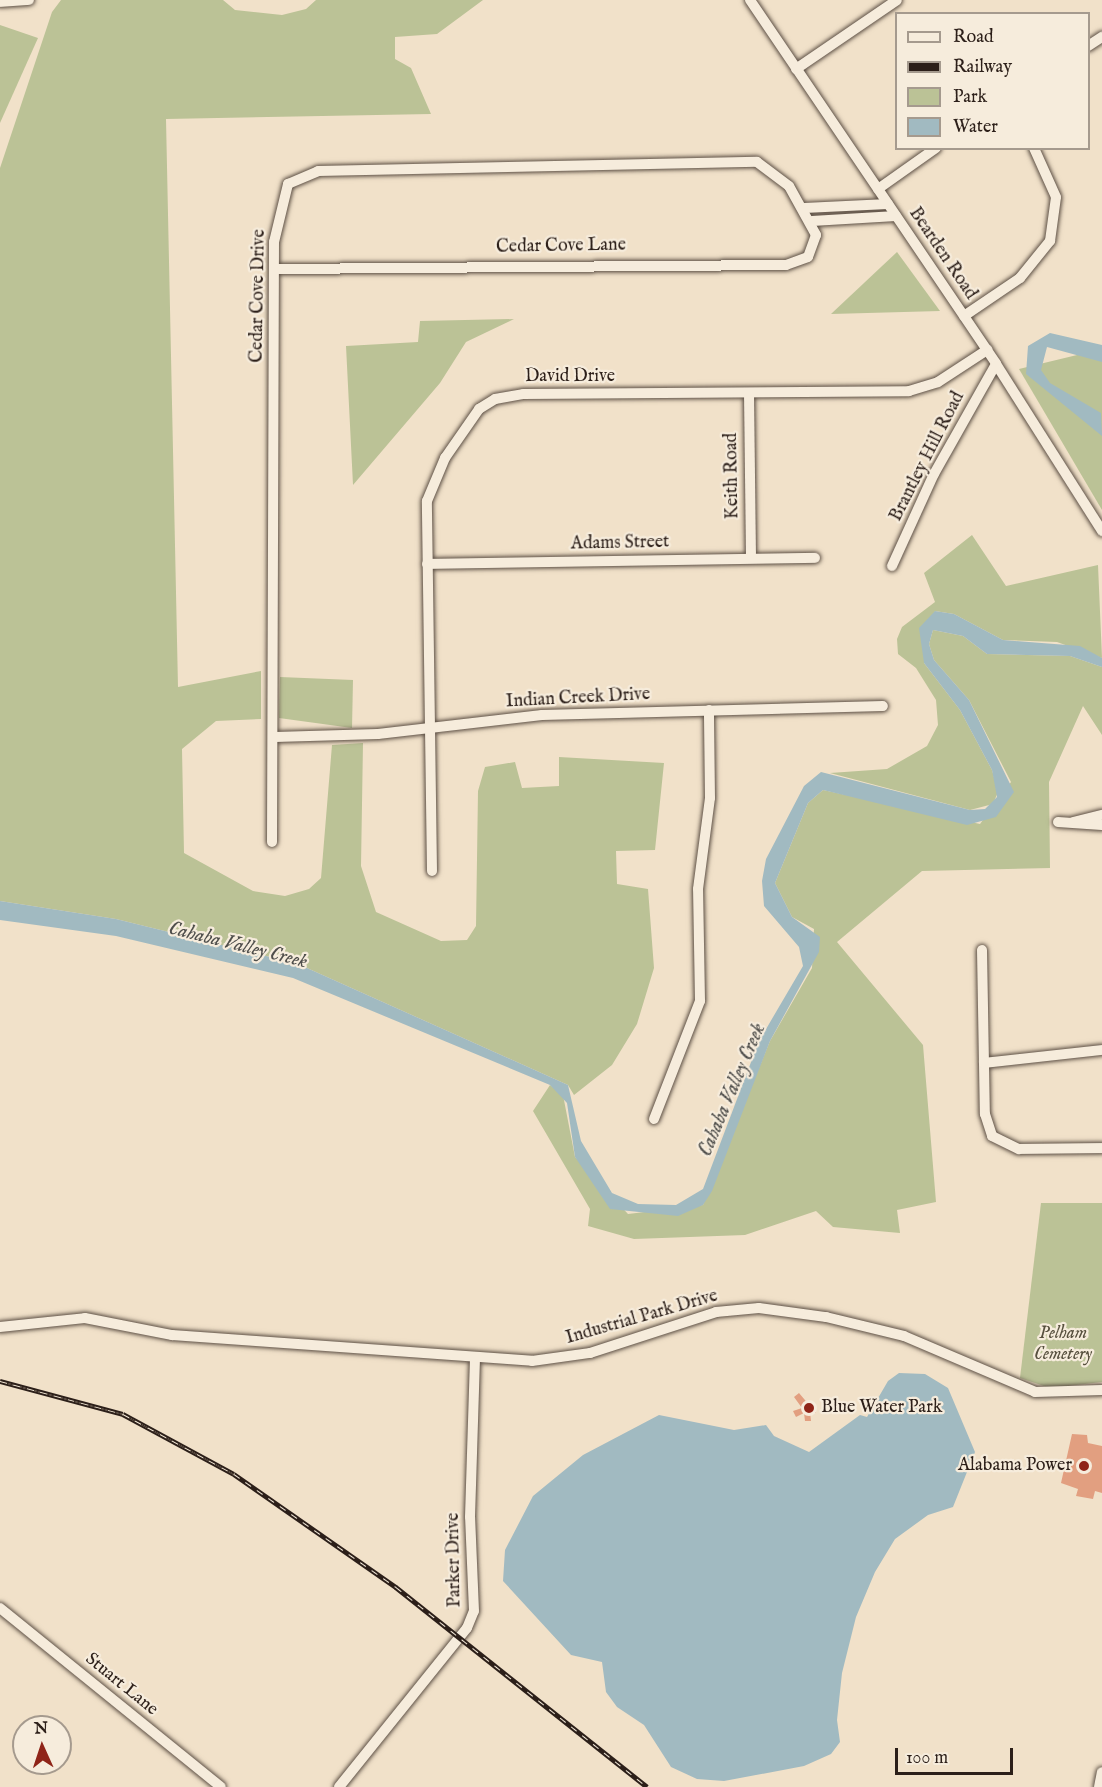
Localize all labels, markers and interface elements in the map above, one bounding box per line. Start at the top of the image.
legend [895,12,1090,150]
text: Road [953,26,994,49]
text: Railway [953,56,1012,79]
text: Park [953,86,987,109]
text: Water [953,116,998,139]
street label: Bearden Road [903,204,981,304]
street label: Cedar Cove Drive [247,229,271,363]
street label: Cedar Cove Lane [496,235,626,259]
street label: David Drive [525,366,615,388]
street label: Brantley Hill Road [886,389,970,525]
street label: Keith Road [721,433,745,519]
street label: Adams Street [571,532,669,556]
street label: Indian Creek Drive [505,684,651,714]
water label: Cahaba Valley Creek [166,916,310,974]
water label: Cahaba Valley Creek [693,1020,771,1160]
street label: Industrial Park Drive [564,1286,720,1350]
park label: Pelham Cemetery [1034,1324,1092,1366]
place label: Blue Water Park [821,1397,942,1419]
marker: Blue Water Park [802,1401,816,1415]
place label: Alabama Power [958,1455,1072,1477]
marker: Alabama Power [1077,1459,1091,1473]
street label: Parker Drive [443,1512,467,1608]
street label: Stuart Lane [80,1649,162,1721]
north arrow [12,1715,72,1775]
text: N [34,1719,49,1739]
scale bar [898,1736,1016,1774]
text: 100 m [906,1747,948,1770]

